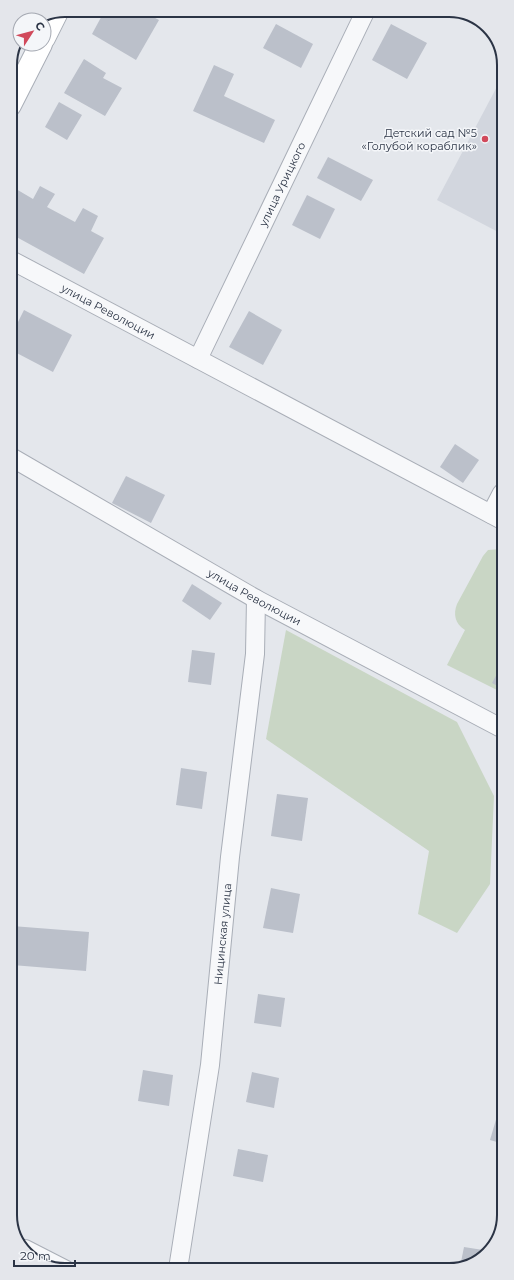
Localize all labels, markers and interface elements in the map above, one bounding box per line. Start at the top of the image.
north arrow [12,12,52,52]
text: С [32,19,48,33]
place label: Детский сад №5 «Голубой кораблик» [362,126,477,153]
marker: Детский сад №5 «Голубой кораблик» [480,134,490,144]
street label: улица Урицкого [255,140,308,230]
street label: улица Революции [58,280,158,342]
street label: улица Революции [205,565,304,629]
street label: Ницинская улица [211,883,234,986]
scale bar [14,1242,75,1268]
text: 20 m [20,1248,51,1263]

